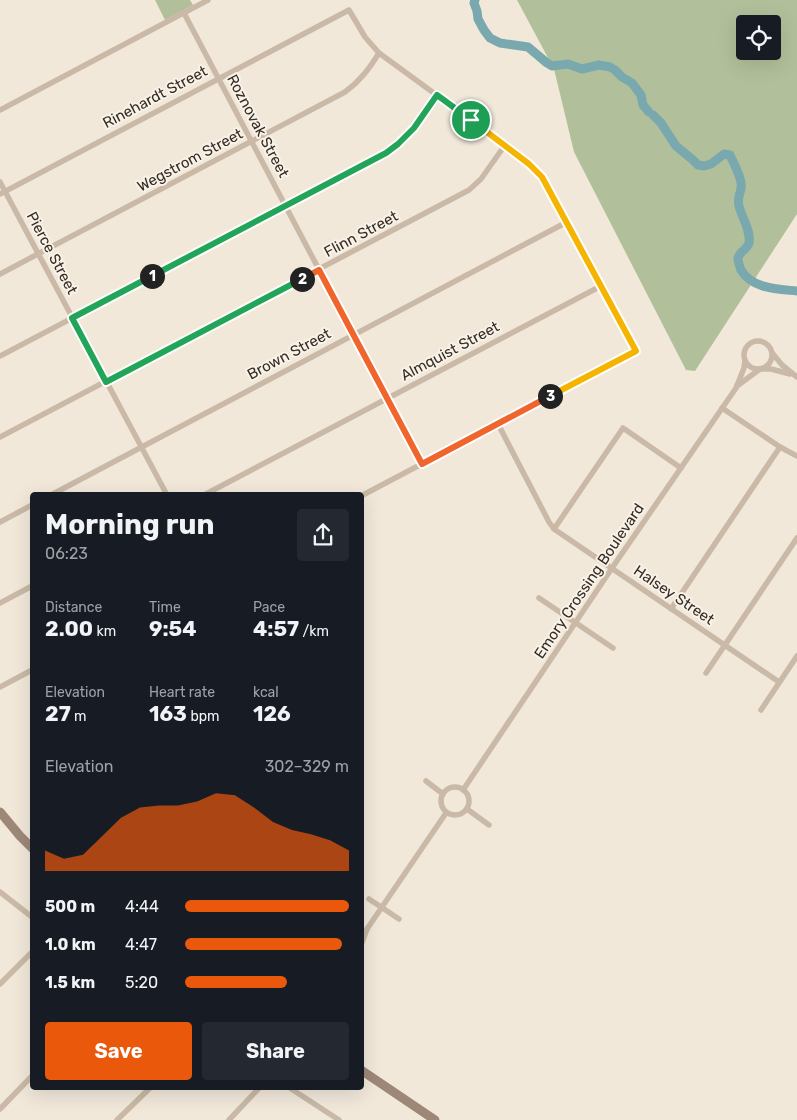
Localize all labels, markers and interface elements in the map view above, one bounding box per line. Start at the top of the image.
map controls [736,15,781,60]
button: locate [736,15,781,60]
street label: Rinehardt Street [100,62,210,132]
street label: Roznovak Street [223,71,293,181]
pin [450,99,492,141]
icon: arrive [457,106,485,134]
street label: Wegstrom Street [134,125,246,195]
street label: Flinn Street [321,207,401,261]
street label: Pierce Street [23,209,81,297]
pin: 1 [140,264,164,288]
pin: 2 [290,266,314,292]
text: 1 [149,268,156,285]
text: 2 [298,271,307,288]
street label: Almquist Street [398,317,503,385]
street label: Brown Street [244,324,334,384]
pin: 3 [538,384,562,408]
text: 3 [546,388,555,405]
street label: Emory Crossing Boulevard [530,500,648,662]
text: Morning run [45,508,214,541]
button: share [297,509,349,561]
text: 06:23 [45,544,88,563]
street label: Halsey Street [630,561,718,629]
text: Distance [45,599,102,616]
text: Time [149,599,181,616]
text: Pace [253,599,285,616]
text: 2.00 [45,616,93,641]
text: 9:54 [149,616,197,641]
text: 4:57 [253,616,299,641]
text: km [93,623,116,640]
text: /km [299,623,329,640]
text: Elevation [45,684,105,701]
text: Heart rate [149,684,215,701]
text: kcal [253,684,279,701]
text: 27 [45,701,71,726]
text: 163 [149,701,187,726]
text: 126 [253,701,291,726]
text: m [71,708,87,725]
text: bpm [187,708,220,725]
text: Elevation [45,757,114,776]
text: 302–329 m [265,757,349,776]
text: 500 m [45,897,95,916]
text: 4:44 [125,897,159,916]
text: 1.0 km [45,935,96,954]
text: 4:47 [125,935,157,954]
text: 1.5 km [45,973,95,992]
text: 5:20 [125,973,158,992]
button: Save [45,1022,192,1080]
button: Share [202,1022,349,1080]

